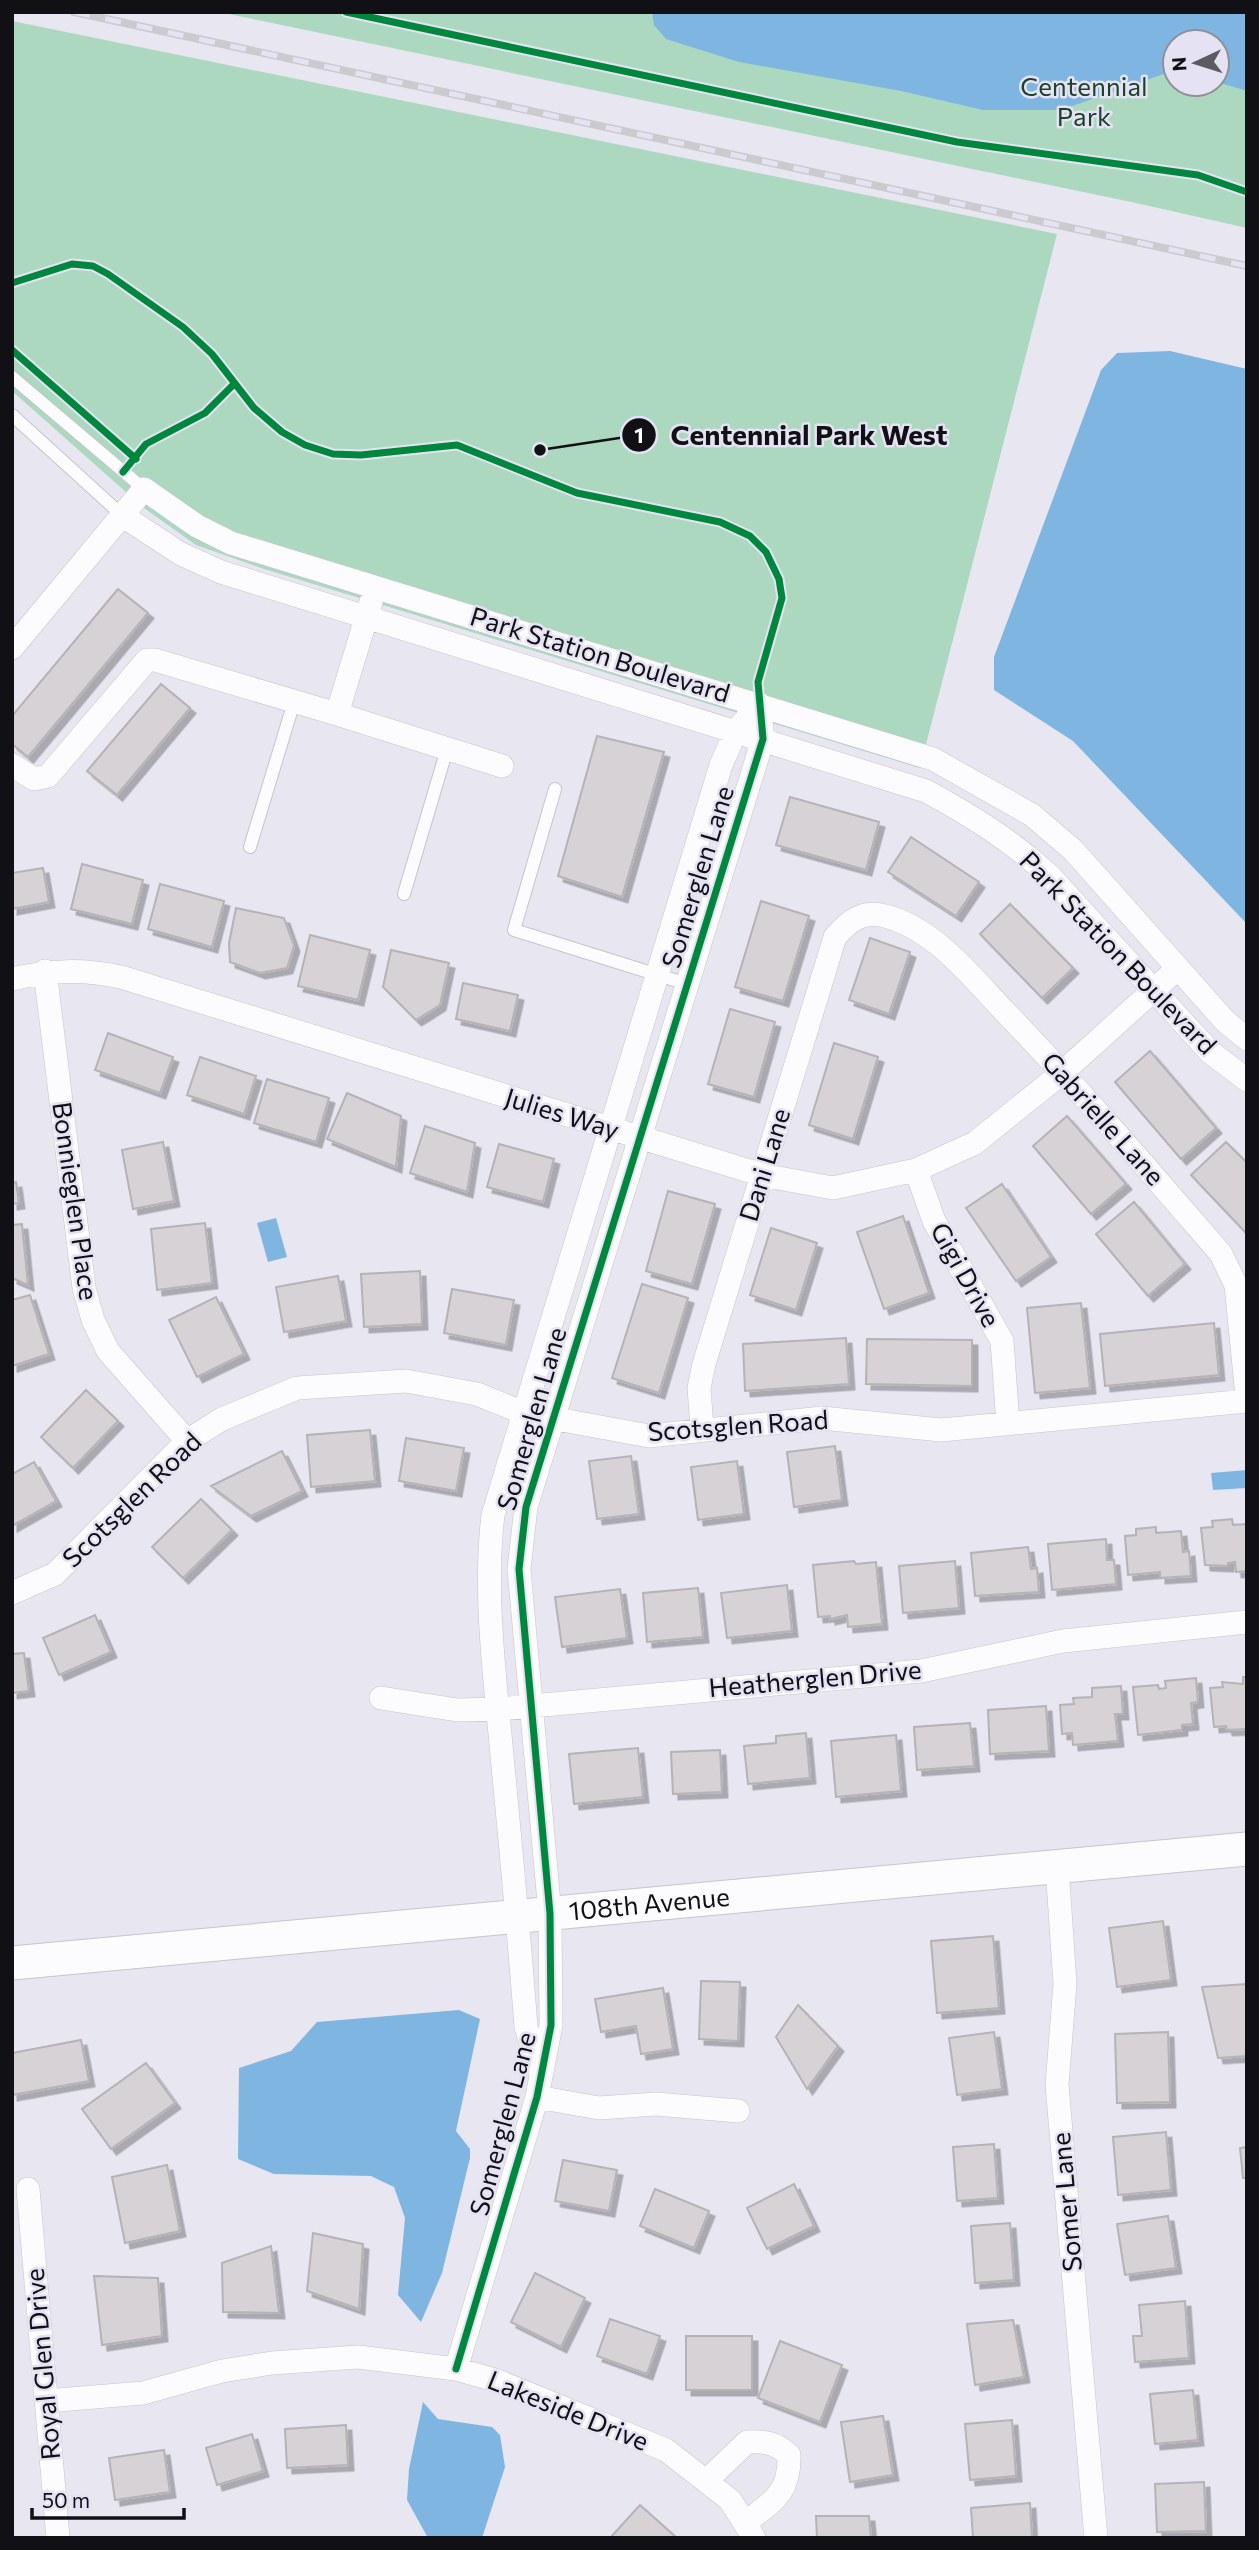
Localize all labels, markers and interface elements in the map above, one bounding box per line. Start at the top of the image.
north arrow [1161,28,1231,98]
text: N [1167,56,1191,72]
park label: Centennial Park [1020,70,1148,131]
callout: Centennial Park West [621,411,962,460]
text: Centennial Park West [670,417,948,451]
text: 1 [634,422,644,447]
street label: Park Station Boulevard [467,599,734,708]
street label: Somerglen Lane [654,782,739,971]
street label: Park Station Boulevard [1014,844,1224,1060]
street label: Gabrielle Lane [1036,1045,1172,1191]
street label: Julies Way [502,1081,623,1145]
street label: Bonnieglen Place [47,1100,106,1302]
street label: Dani Lane [732,1104,795,1225]
street label: Gigi Drive [925,1217,1008,1332]
street label: Somerglen Lane [490,1323,572,1514]
street label: Scotsglen Road [647,1403,829,1446]
street label: Scotsglen Road [55,1425,207,1573]
street label: Heatherglen Drive [707,1653,923,1702]
street label: 108th Avenue [567,1880,731,1926]
street label: Somerglen Lane [462,2028,541,2219]
street label: Somer Lane [1044,2131,1087,2273]
street label: Royal Glen Drive [18,2267,65,2461]
street label: Lakeside Drive [484,2363,654,2456]
scale bar [32,2476,184,2520]
text: 50 m [42,2487,90,2512]

